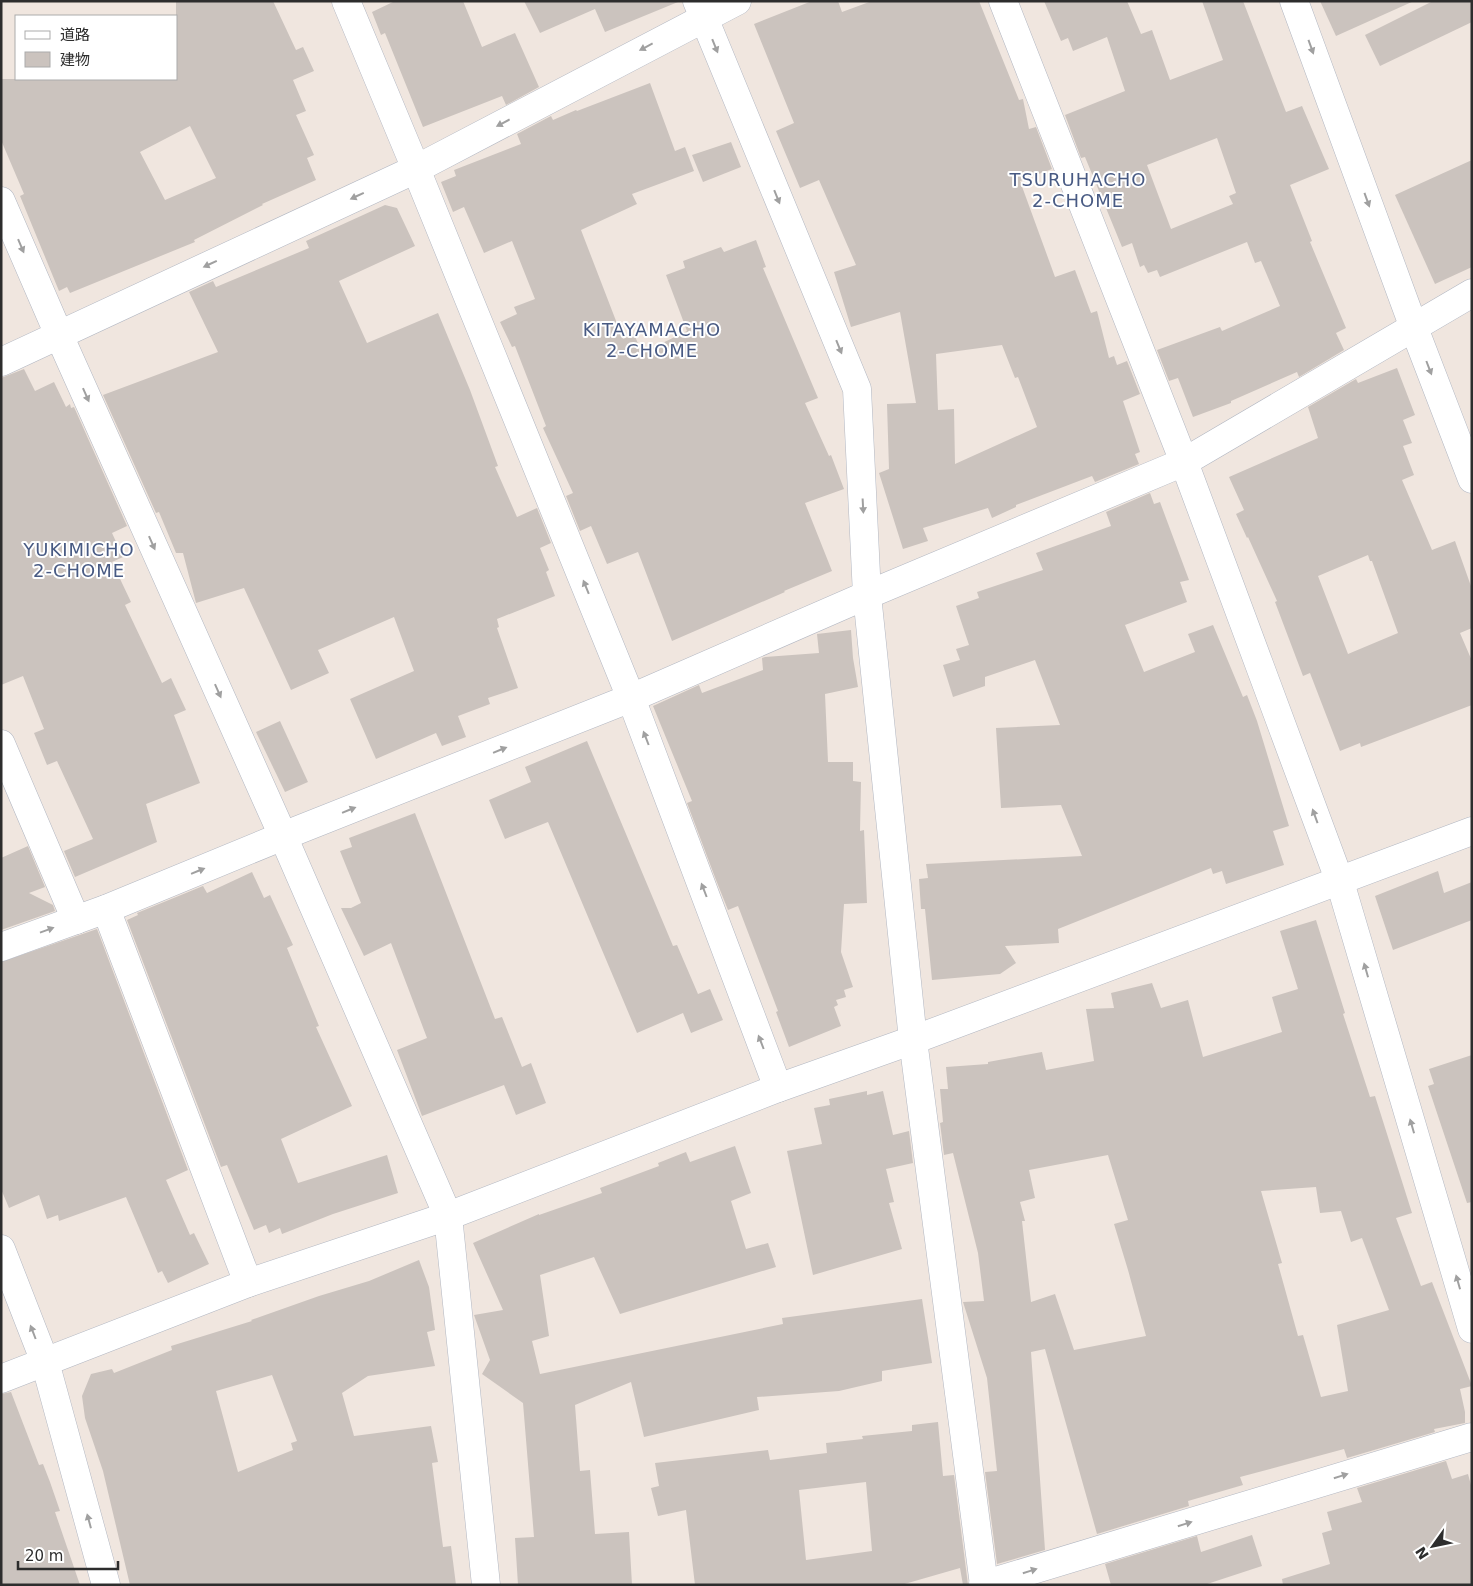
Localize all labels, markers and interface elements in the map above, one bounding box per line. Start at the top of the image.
legend [15,15,178,80]
text: 道路 [60,26,90,44]
one-way arrow [712,39,720,54]
one-way arrow [1307,40,1315,55]
one-way arrow [639,43,654,51]
text: 建物 [60,51,90,69]
one-way arrow [495,119,510,127]
district label: TSURUHACHO 2-CHOME [1008,169,1147,211]
one-way arrow [774,190,782,204]
one-way arrow [350,192,364,200]
one-way arrow [1364,192,1371,207]
one-way arrow [17,239,25,253]
one-way arrow [203,261,217,269]
district label: KITAYAMACHO 2-CHOME [583,319,721,361]
one-way arrow [836,340,844,354]
one-way arrow [1426,361,1433,376]
one-way arrow [81,387,90,402]
one-way arrow [859,498,867,514]
one-way arrow [148,536,156,550]
district label: YUKIMICHO 2-CHOME [22,539,135,581]
one-way arrow [582,580,590,594]
one-way arrow [215,684,223,698]
one-way arrow [642,731,650,745]
one-way arrow [493,746,508,754]
one-way arrow [342,806,357,814]
one-way arrow [1311,808,1319,823]
one-way arrow [191,867,206,874]
one-way arrow [700,882,708,897]
one-way arrow [40,926,55,934]
one-way arrow [1361,963,1369,978]
one-way arrow [757,1034,765,1049]
one-way arrow [1407,1118,1415,1133]
one-way arrow [1453,1274,1461,1289]
one-way arrow [29,1324,36,1339]
one-way arrow [1333,1472,1348,1480]
one-way arrow [84,1513,92,1528]
one-way arrow [1178,1519,1193,1527]
north arrow [1408,1521,1458,1571]
scale bar [18,1538,118,1570]
text: N [1412,1544,1432,1562]
text: 20 m [25,1547,63,1565]
one-way arrow [1022,1566,1037,1574]

